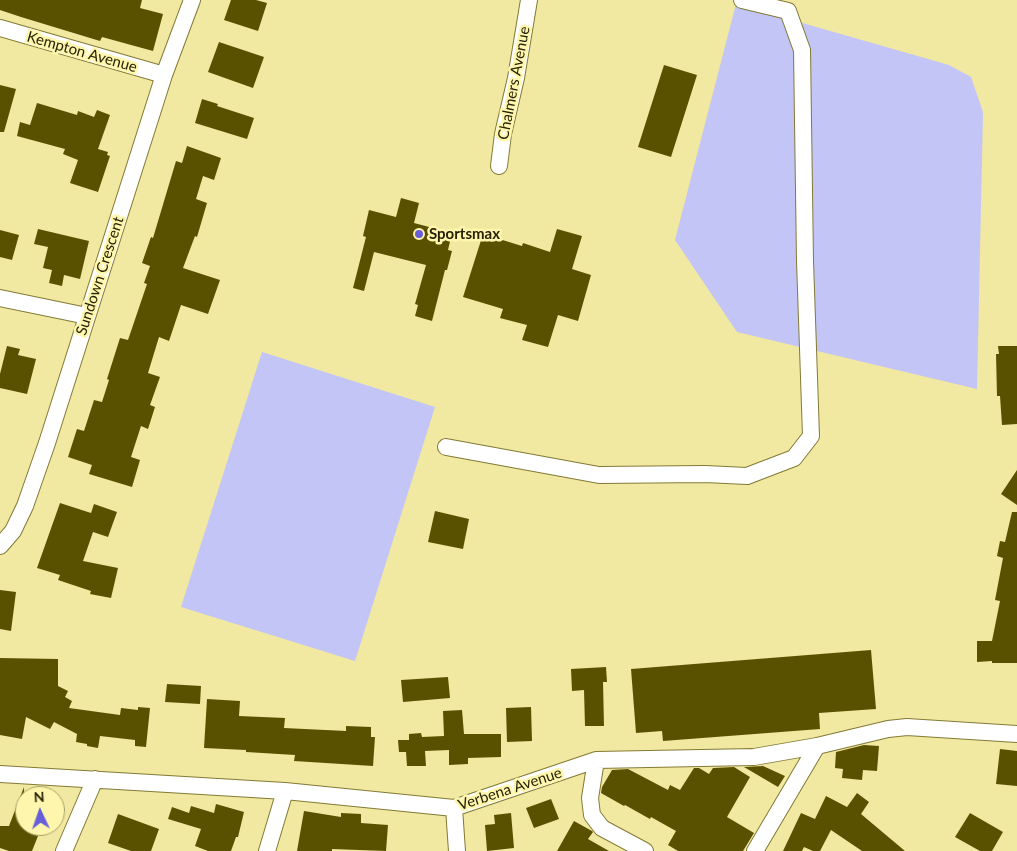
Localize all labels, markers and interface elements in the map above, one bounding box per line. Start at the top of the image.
street label: Chalmers Avenue [494,25,534,141]
street label: Kempton Avenue [25,28,139,76]
street label: Sundown Crescent [72,214,128,338]
place label: Sportsmax [429,225,500,243]
marker: Sportsmax [413,228,425,240]
street label: Verbena Avenue [456,764,564,814]
north arrow [15,786,65,836]
text: N [33,788,45,805]

